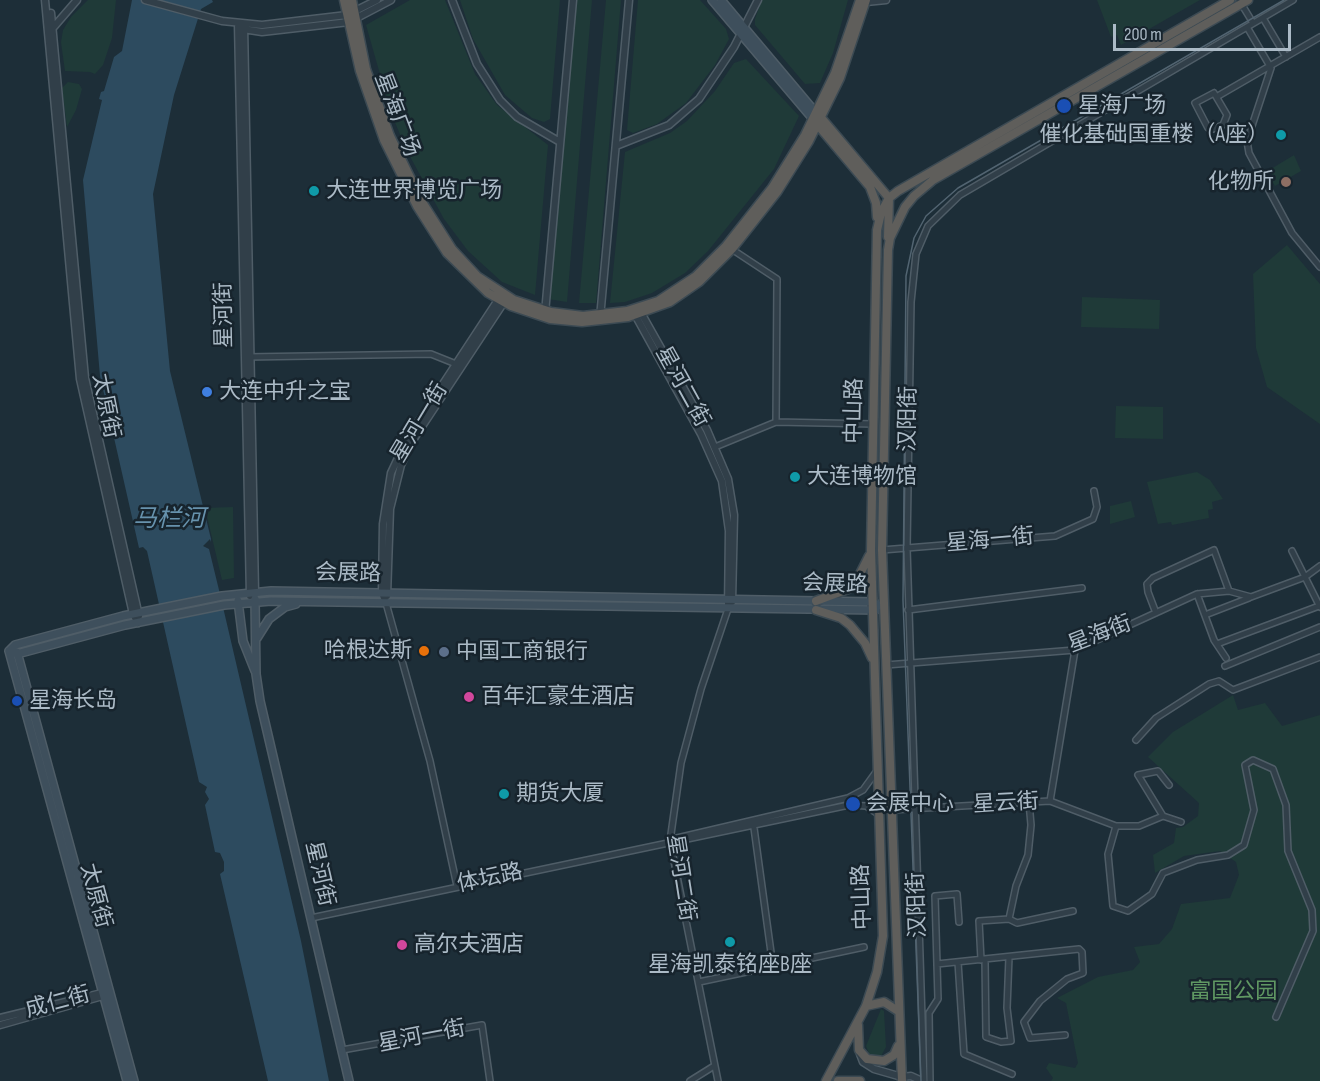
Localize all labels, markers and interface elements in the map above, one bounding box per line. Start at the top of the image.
scale bar [1116,12,1294,50]
text: 200 m [1124,24,1162,45]
street label: 星海广场 [368,69,424,161]
place label: 星海广场 [1078,93,1166,119]
marker: 星海广场 [1055,97,1073,115]
place label: 催化基础国重楼（A座） [1040,122,1269,148]
marker: 催化基础国重楼（A座） [1274,128,1288,142]
place label: 化物所 [1208,169,1274,195]
marker: 化物所 [1279,175,1293,189]
place label: 大连世界博览广场 [326,178,502,204]
marker: 大连世界博览广场 [307,184,321,198]
street label: 星河街 [211,282,239,348]
street label: 星河二街 [649,342,715,432]
street label: 太原街 [86,371,124,441]
street label: 星河一街 [386,378,454,468]
street label: 中山路 [841,378,869,444]
place label: 大连中升之宝 [219,379,351,405]
marker: 大连中升之宝 [200,385,214,399]
street label: 汉阳街 [895,386,923,452]
place label: 大连博物馆 [807,464,917,490]
marker: 大连博物馆 [788,470,802,484]
water label: 马栏河 [133,506,205,534]
street label: 星海一街 [945,524,1035,558]
street label: 会展路 [315,560,381,588]
street label: 会展路 [802,571,868,599]
street label: 星海街 [1064,611,1136,659]
place label: 哈根达斯 [324,638,412,664]
place label: 中国工商银行 [456,639,588,665]
marker: 哈根达斯 [417,644,431,658]
marker: 中国工商银行 [437,645,451,659]
place label: 百年汇豪生酒店 [481,684,635,710]
place label: 星海长岛 [29,688,117,714]
marker: 百年汇豪生酒店 [462,690,476,704]
marker: 星海长岛 [10,694,24,708]
place label: 期货大厦 [516,781,604,807]
marker: 期货大厦 [497,787,511,801]
street label: 星云街 [972,789,1040,819]
place label: 会展中心 [866,791,954,817]
marker: 会展中心 [844,795,862,813]
street label: 星河二街 [660,832,700,924]
street label: 星河街 [299,839,339,909]
street label: 体坛路 [455,859,525,899]
street label: 太原街 [74,861,116,931]
street label: 中山路 [849,864,877,930]
street label: 汉阳街 [904,872,932,938]
place label: 高尔夫酒店 [414,932,524,958]
marker: 星海凯泰铭座B座 [723,935,737,949]
marker: 高尔夫酒店 [395,938,409,952]
place label: 星海凯泰铭座B座 [648,952,812,978]
park label: 富国公园 [1189,979,1277,1005]
street label: 成仁街 [23,982,93,1024]
street label: 星河一街 [376,1016,468,1058]

